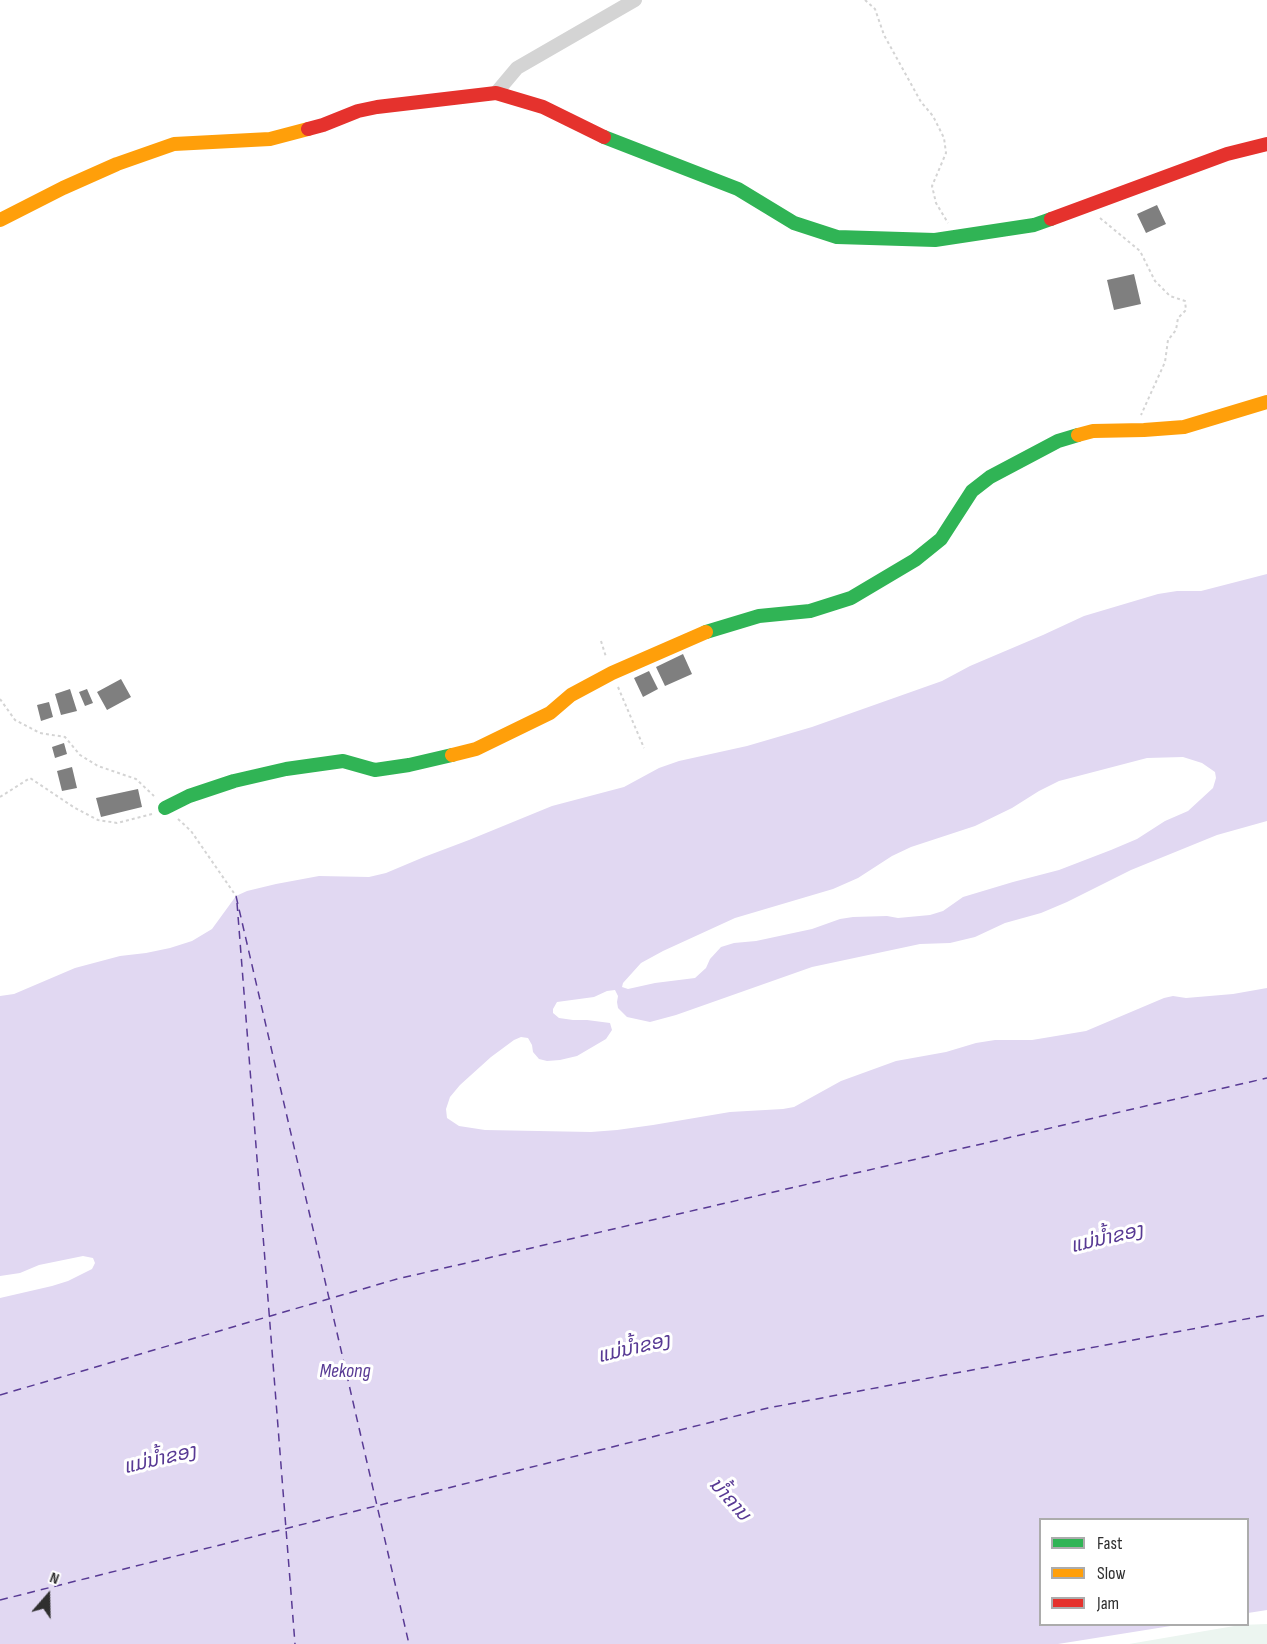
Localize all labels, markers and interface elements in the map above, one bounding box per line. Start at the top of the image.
water label: ແມ່ນ້ຳຂອງ [1069,1219,1145,1259]
water label: ແມ່ນ້ຳຂອງ [596,1329,672,1369]
water label: Mekong [319,1360,371,1384]
water label: ແມ່ນ້ຳຂອງ [122,1440,198,1480]
water label: ນ້ຳຄານ [703,1473,755,1527]
legend [1039,1518,1249,1626]
text: Fast [1097,1533,1122,1554]
text: Slow [1097,1563,1126,1584]
north arrow [18,1566,78,1626]
text: N [47,1568,62,1589]
text: Jam [1097,1593,1119,1614]

